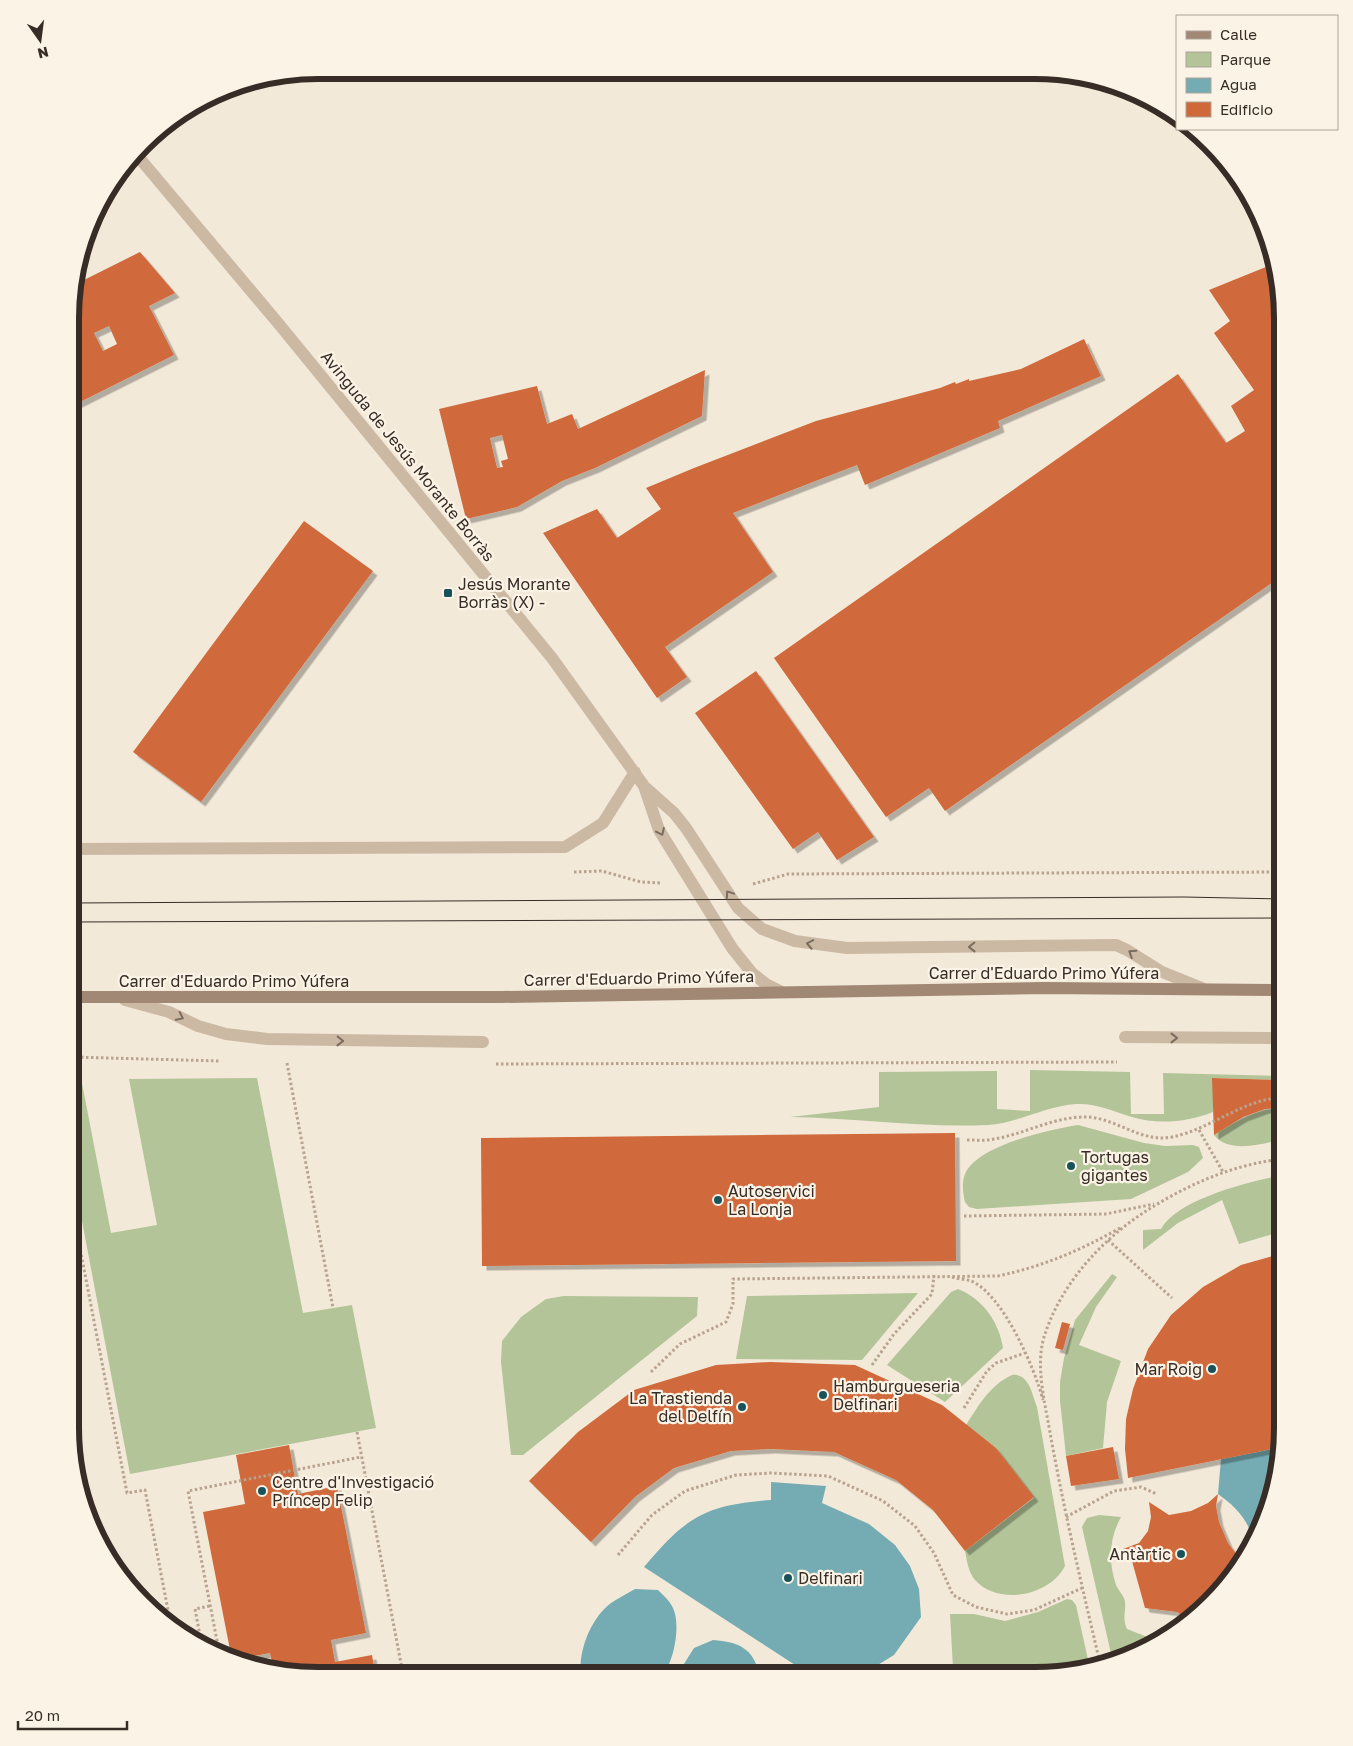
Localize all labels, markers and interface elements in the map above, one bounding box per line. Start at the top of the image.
north arrow [15,15,65,65]
legend [1176,15,1338,130]
text: Calle [1220,25,1257,43]
text: N [36,44,50,63]
text: Parque [1220,50,1271,68]
text: Agua [1220,75,1257,93]
text: Edificio [1220,100,1273,118]
street label: Avinguda de Jesús Morante Borràs [317,347,499,565]
place label: Jesús Morante Borràs (X) - [458,574,571,612]
marker: Jesús Morante Borràs (X) - [442,587,454,599]
one-way arrow [654,827,665,836]
one-way arrow [726,890,735,900]
one-way arrow [805,939,814,950]
one-way arrow [968,942,976,952]
one-way arrow [1129,950,1138,960]
street label: Carrer d'Eduardo Primo Yúfera [929,963,1159,983]
street label: Carrer d'Eduardo Primo Yúfera [524,966,754,990]
street label: Carrer d'Eduardo Primo Yúfera [119,971,349,991]
one-way arrow [175,1011,184,1022]
one-way arrow [1170,1033,1178,1043]
one-way arrow [336,1036,344,1046]
place label: Tortugas gigantes [1081,1147,1149,1185]
marker: Tortugas gigantes [1065,1160,1077,1172]
place label: Autoservici La Lonja [728,1181,815,1219]
marker: Autoservici La Lonja [712,1194,724,1206]
place label: Mar Roig [1135,1359,1202,1379]
marker: Mar Roig [1206,1363,1218,1375]
place label: Hamburgueseria Delfinari [833,1376,960,1414]
place label: La Trastienda del Delfín [629,1388,732,1426]
marker: Hamburgueseria Delfinari [817,1389,829,1401]
marker: La Trastienda del Delfín [736,1401,748,1413]
place label: Centre d'Investigació Príncep Felip [272,1472,434,1510]
marker: Centre d'Investigació Príncep Felip [256,1485,268,1497]
place label: Antàrtic [1109,1544,1171,1564]
marker: Antàrtic [1175,1548,1187,1560]
place label: Delfinari [798,1568,863,1588]
marker: Delfinari [782,1572,794,1584]
scale bar [18,1698,126,1730]
text: 20 m [25,1706,60,1724]

